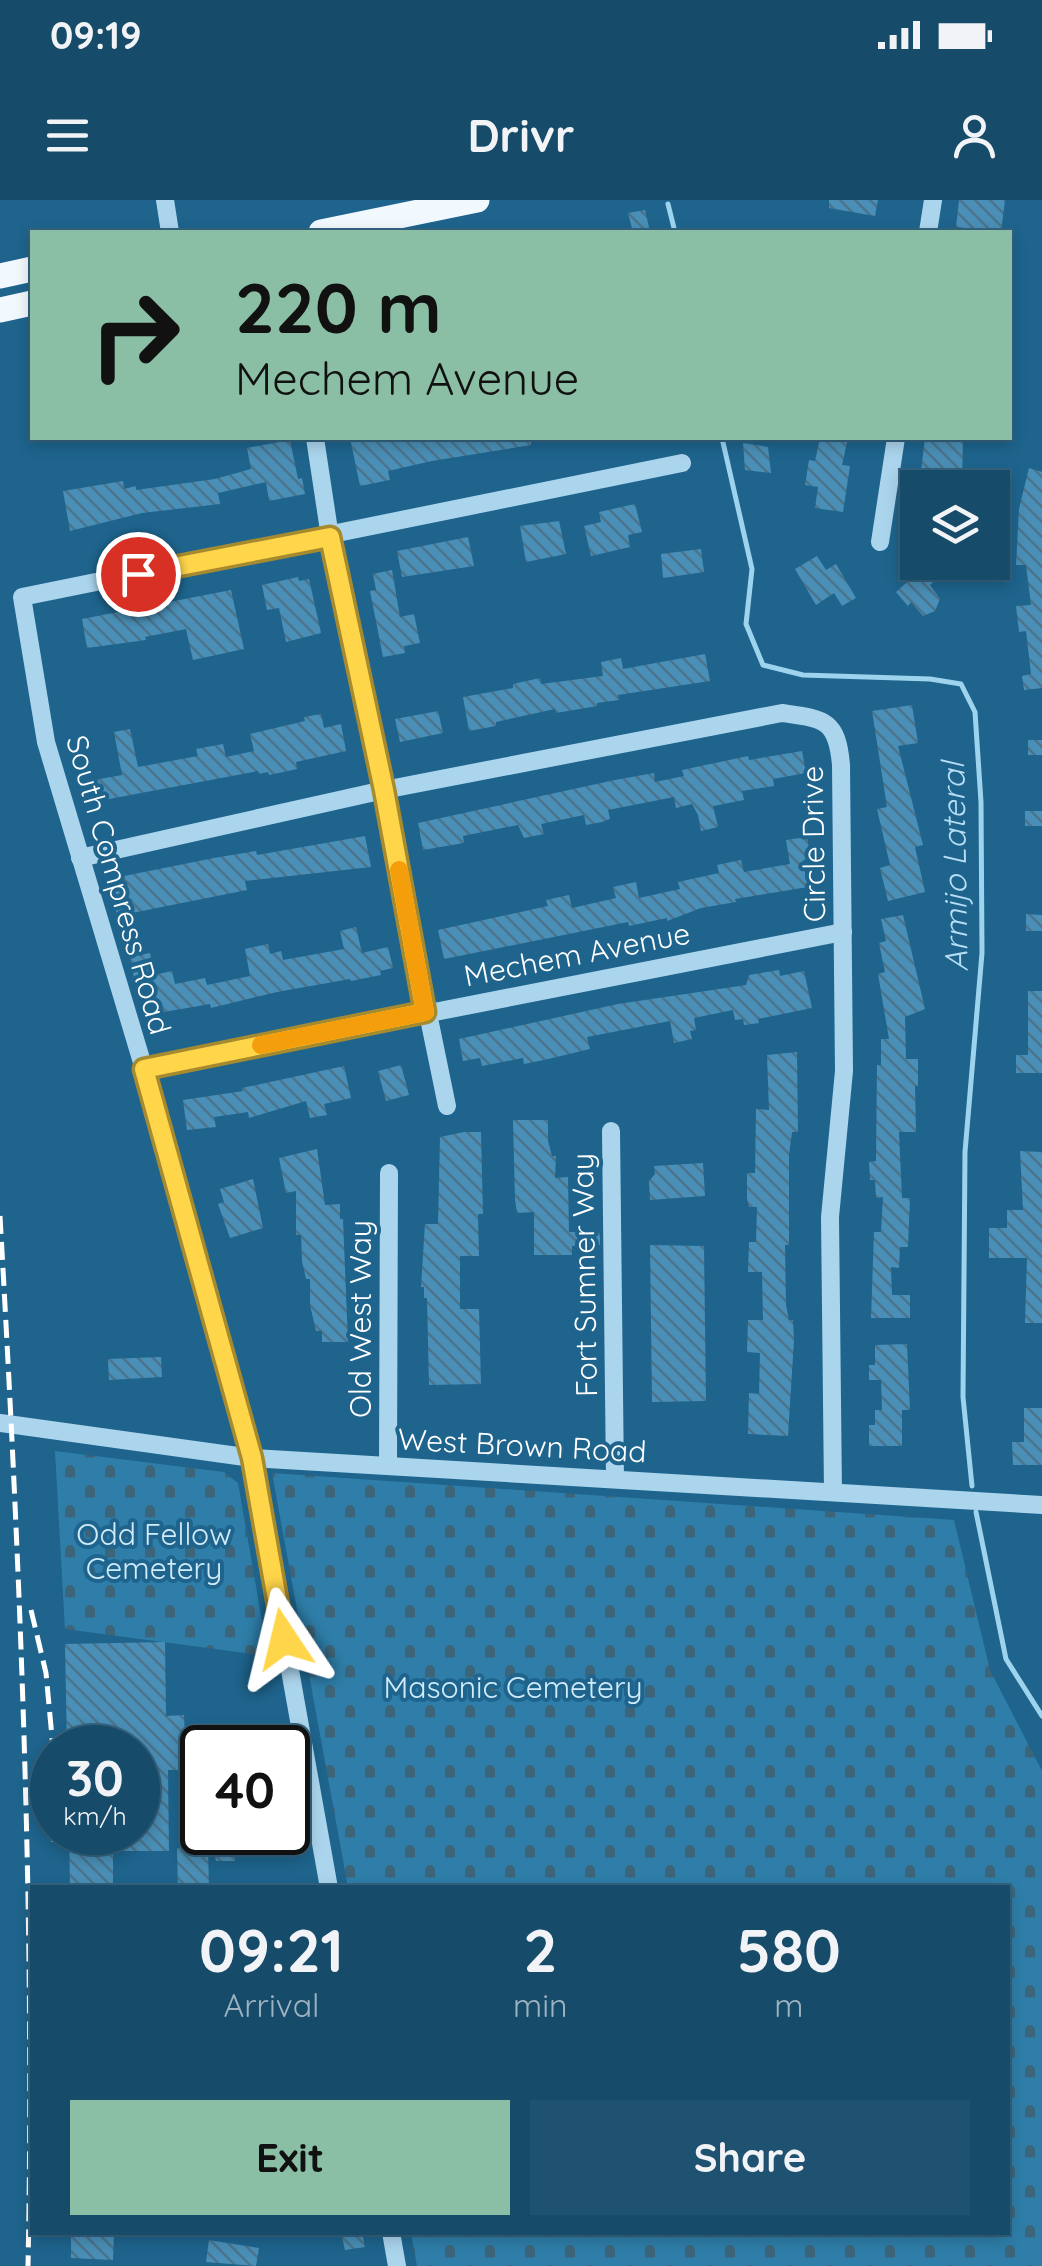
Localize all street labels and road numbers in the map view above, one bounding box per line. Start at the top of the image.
street label: South Compress Road [58,731,180,1039]
street label: Circle Drive [793,766,833,923]
street label: Mechem Avenue [461,913,693,995]
street label: Fort Sumner Way [563,1153,605,1397]
street label: Old West Way [341,1220,379,1418]
street label: West Brown Road [397,1420,647,1470]

